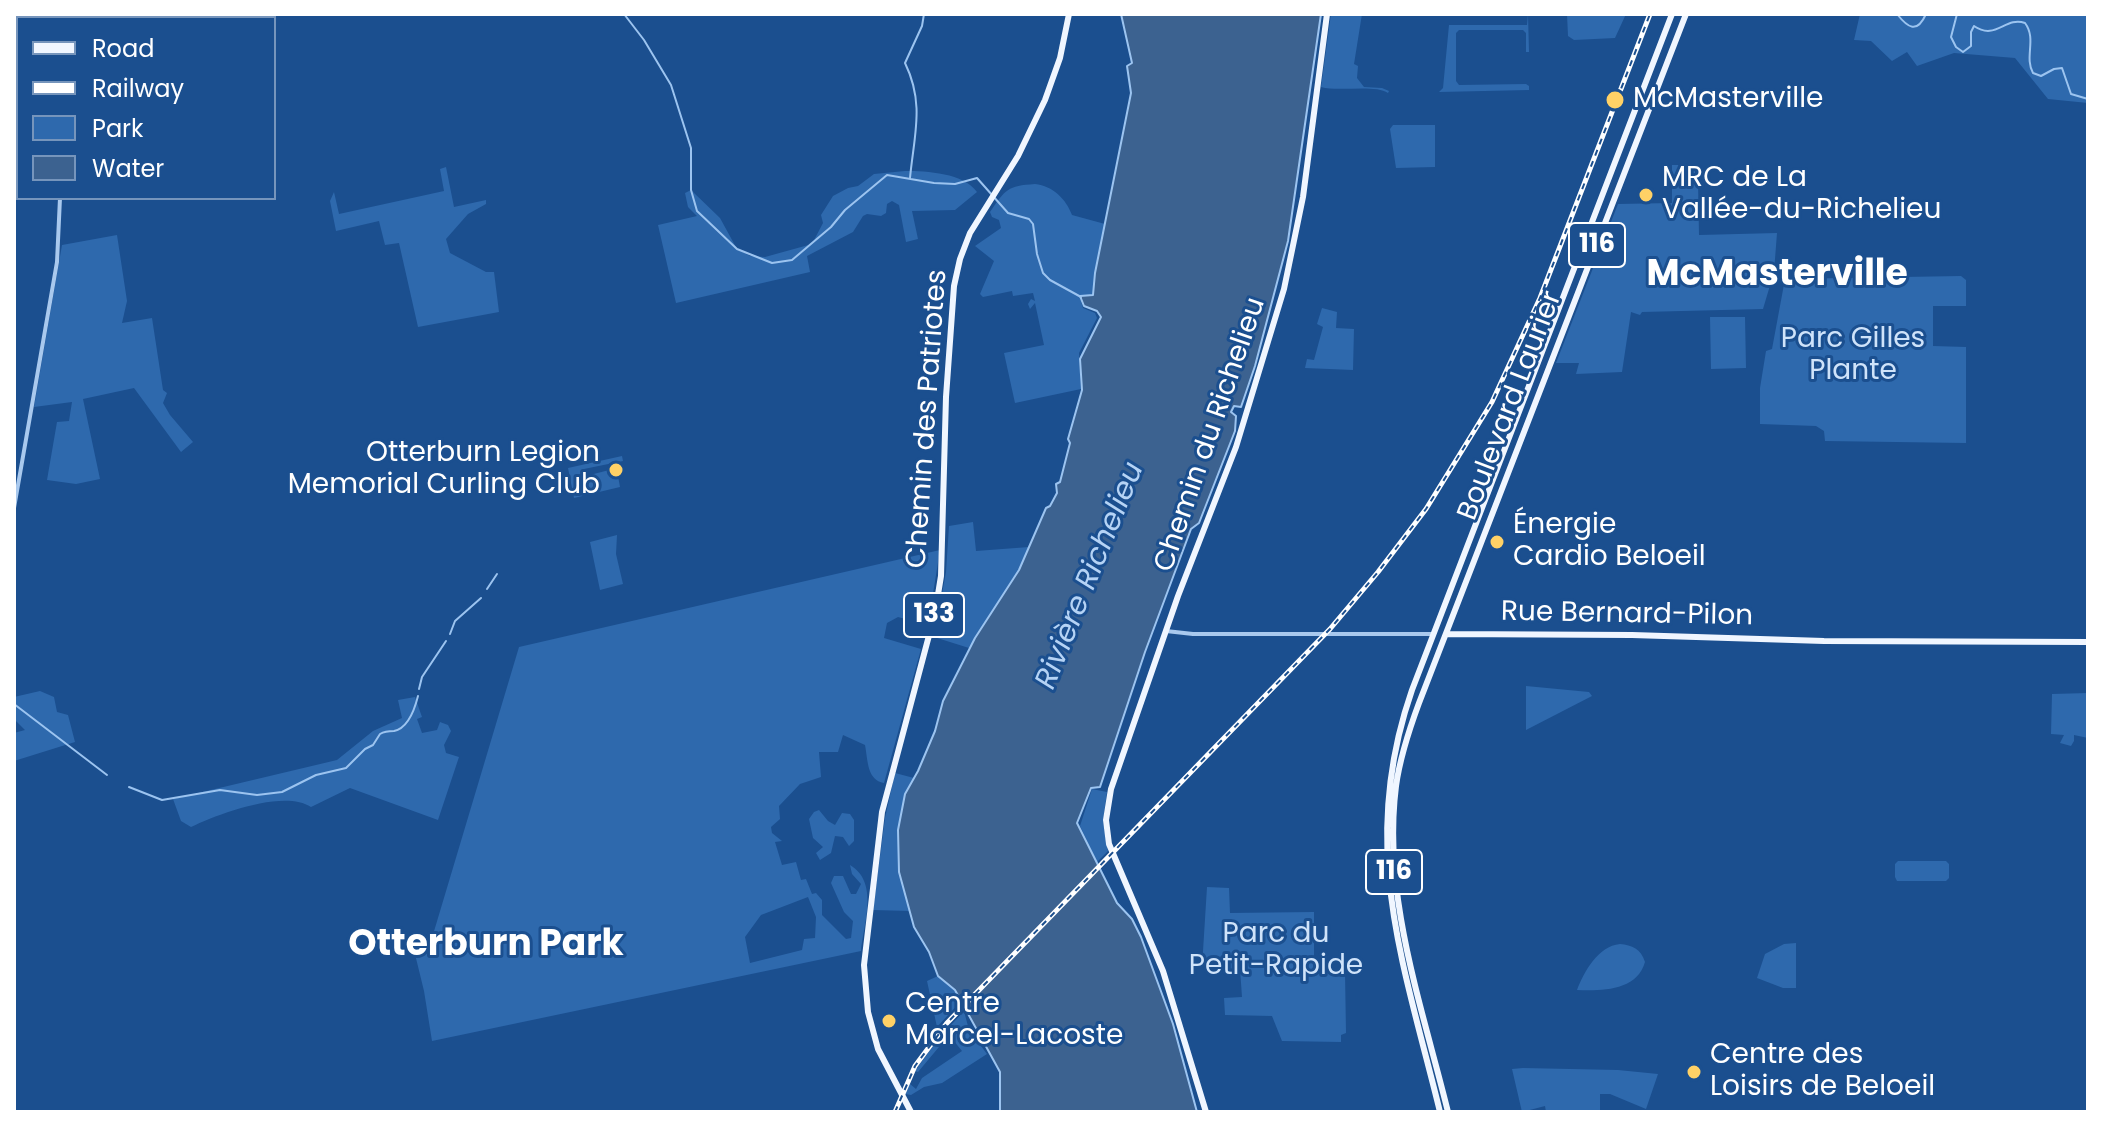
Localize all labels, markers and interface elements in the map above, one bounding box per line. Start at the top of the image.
legend [16,16,276,200]
text: Road [92,32,154,65]
text: Railway [92,72,184,105]
place label: McMasterville [1633,83,1823,117]
marker: McMasterville [1604,89,1626,111]
text: Park [92,112,143,145]
text: Water [92,152,164,185]
place label: MRC de La Vallée-du-Richelieu [1662,162,1941,228]
marker: MRC de La Vallée-du-Richelieu [1637,186,1655,204]
road number: 116 [1569,223,1625,267]
district label: McMasterville [1646,254,1908,298]
street label: Chemin des Patriotes [901,269,955,569]
street label: Boulevard Laurier [1452,287,1570,525]
street label: Chemin du Richelieu [1148,294,1274,576]
park label: Parc Gilles Plante [1781,323,1925,389]
place label: Otterburn Legion Memorial Curling Club [288,437,600,503]
water label: Rivière Richelieu [1029,457,1153,695]
marker: Otterburn Legion Memorial Curling Club [607,461,625,479]
place label: Énergie Cardio Beloeil [1513,509,1706,575]
marker: Énergie Cardio Beloeil [1488,533,1506,551]
road number: 133 [904,593,964,637]
street label: Rue Bernard-Pilon [1501,596,1753,634]
road number: 116 [1366,850,1422,894]
park label: Parc du Petit-Rapide [1189,918,1363,984]
district label: Otterburn Park [348,924,624,968]
place label: Centre Marcel-Lacoste [905,988,1123,1054]
marker: Centre Marcel-Lacoste [880,1012,898,1030]
place label: Centre des Loisirs de Beloeil [1710,1039,1935,1105]
marker: Centre des Loisirs de Beloeil [1685,1063,1703,1081]

